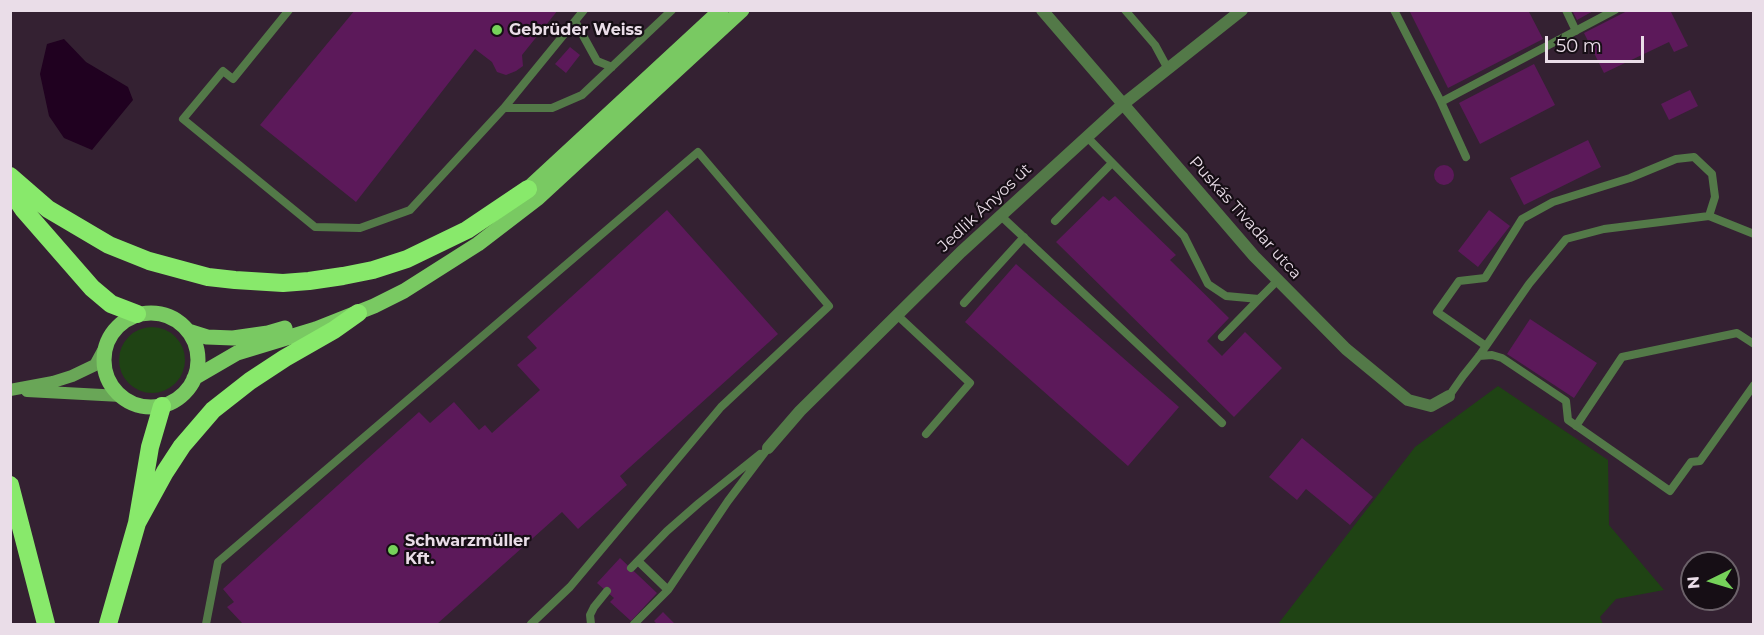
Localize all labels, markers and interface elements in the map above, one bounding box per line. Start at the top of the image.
place label: Gebrüder Weiss [509,20,643,40]
marker: Gebrüder Weiss [490,23,504,37]
scale bar [1548,24,1647,62]
text: 50 m [1556,35,1602,57]
street label: Puskás Tivadar utca [1185,153,1305,283]
street label: Jedlik Ányos út [934,160,1036,256]
place label: Schwarzmüller Kft. [405,531,530,569]
marker: Schwarzmüller Kft. [386,543,400,557]
north arrow [1680,551,1740,611]
text: N [1684,575,1704,590]

